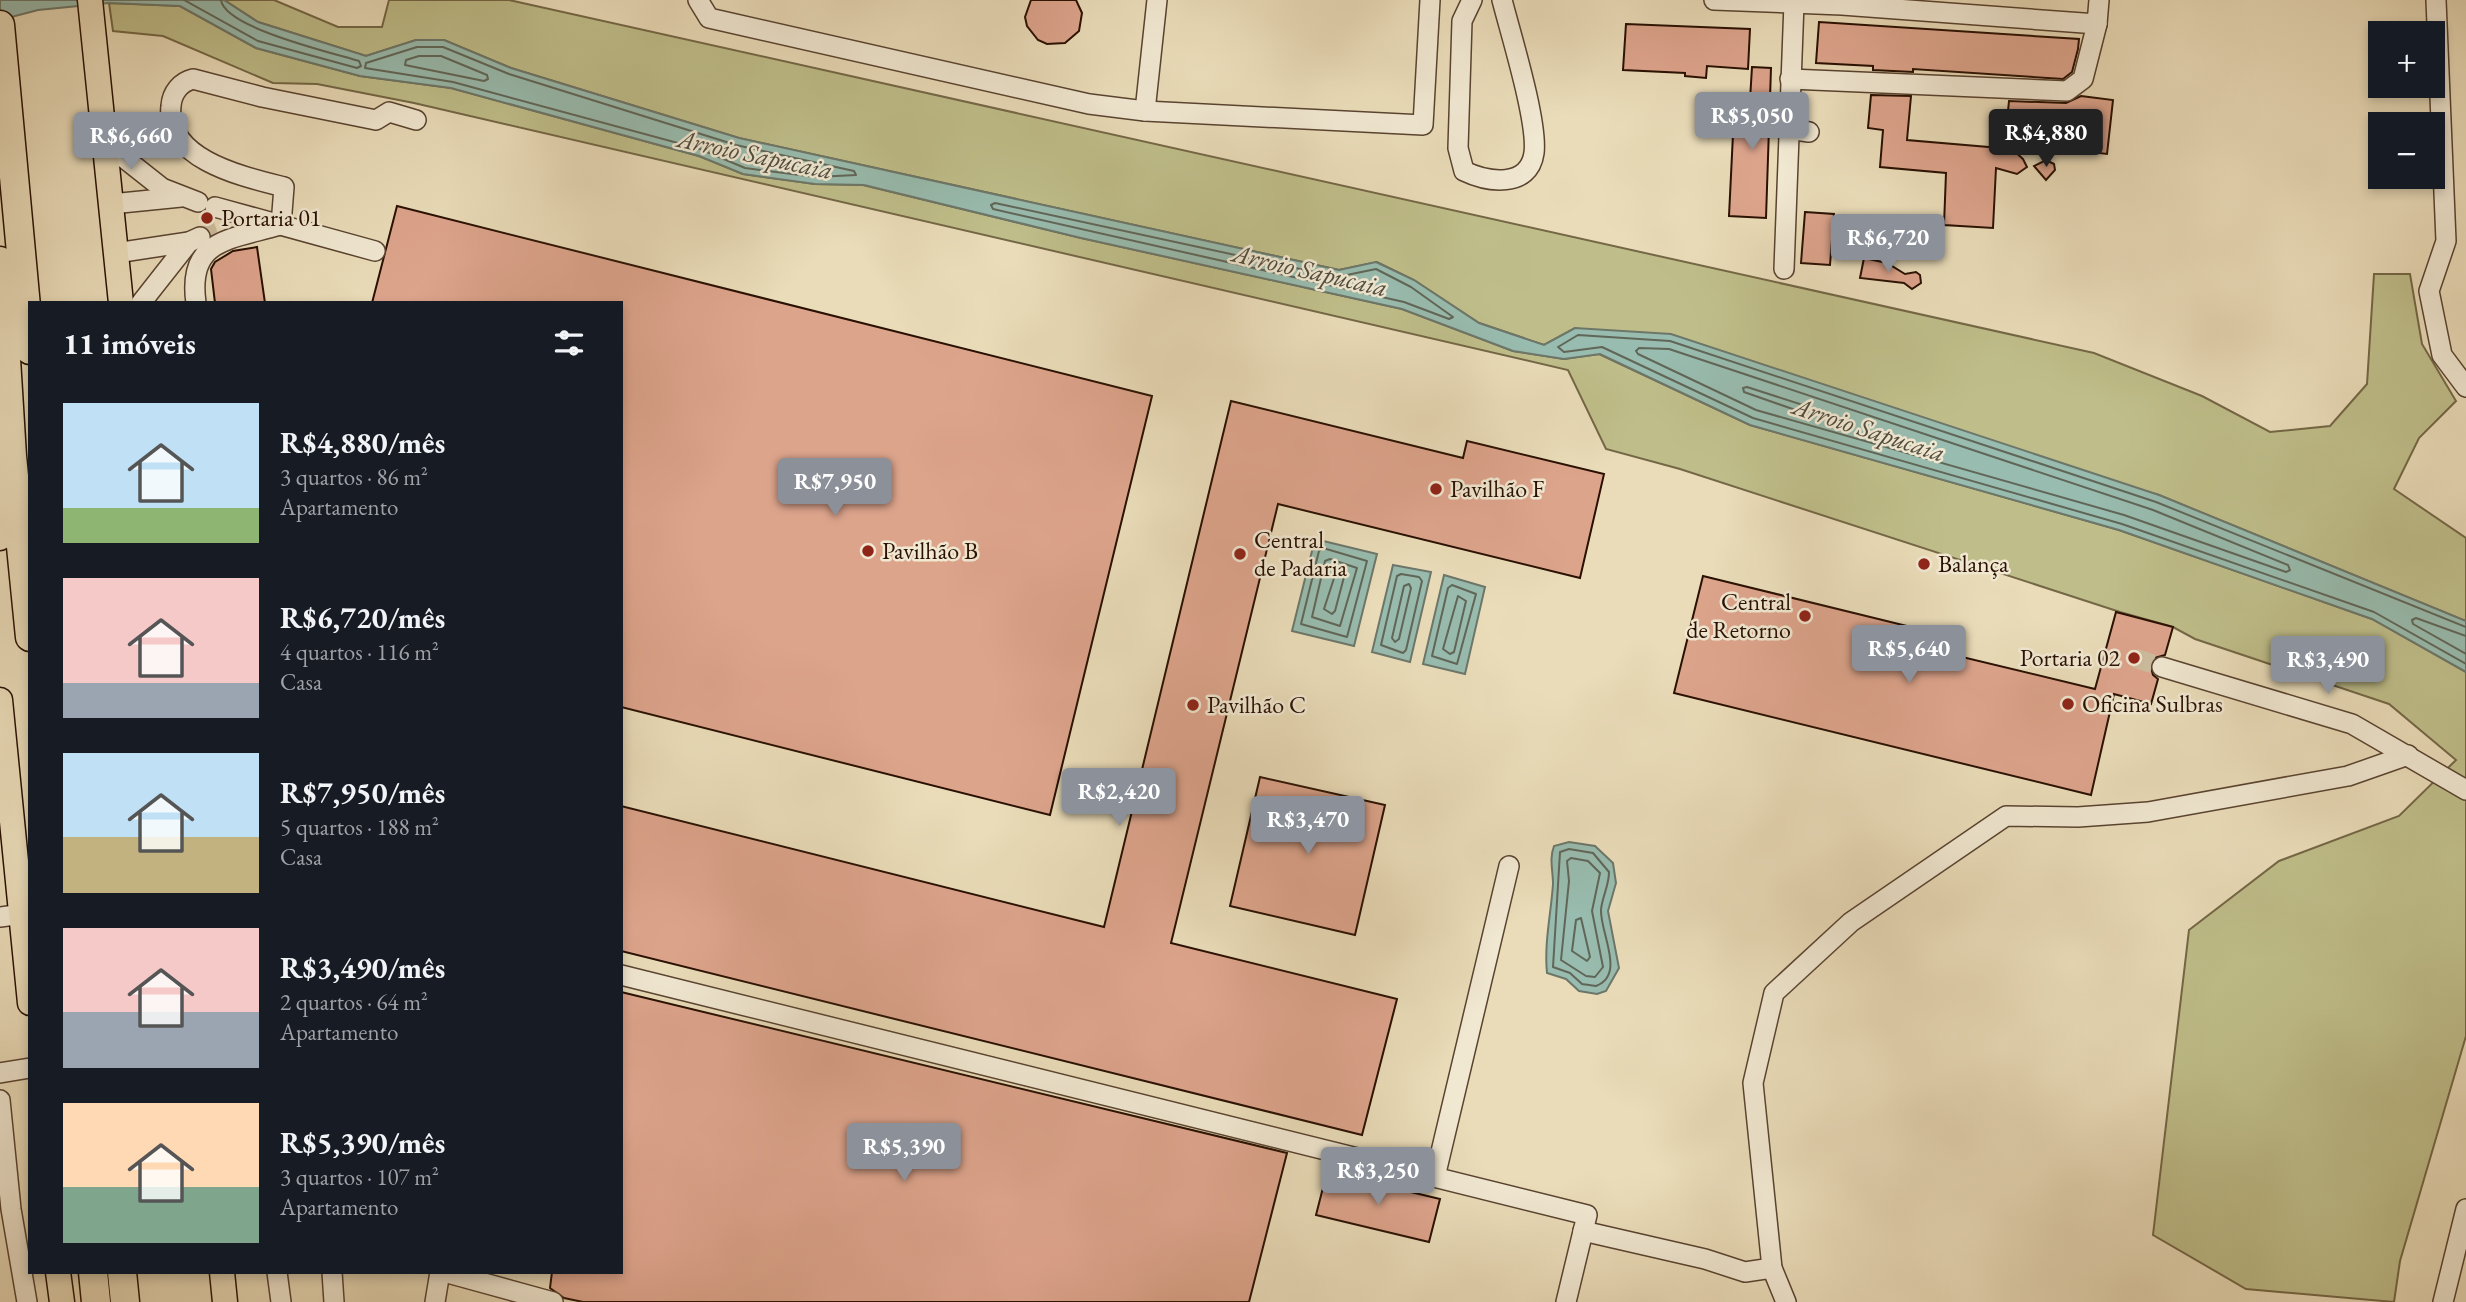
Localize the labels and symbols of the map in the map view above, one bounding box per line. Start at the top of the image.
pin: R$5,050 [1687,92,1817,152]
pin: R$4,880 [1981,110,2111,169]
pin: R$6,660 [66,113,196,172]
water label: Arroio Sapucaia [672,121,836,187]
place label: Portaria 01 [221,202,321,233]
marker: Portaria 01 [199,210,215,226]
pin: R$6,720 [1823,215,1953,274]
water label: Arroio Sapucaia [1227,235,1391,304]
water label: Arroio Sapucaia [1787,388,1949,470]
pin: R$7,950 [770,458,900,518]
place label: Pavilhão F [1450,473,1544,504]
marker: Pavilhão F [1428,481,1444,497]
place label: Central de Padaria [1254,524,1348,583]
place label: Pavilhão B [882,535,978,566]
marker: Pavilhão B [860,543,876,559]
marker: Central de Padaria [1232,546,1248,562]
place label: Balança [1938,548,2009,579]
marker: Balança [1916,556,1932,572]
place label: Central de Retorno [1686,586,1791,645]
marker: Central de Retorno [1797,608,1813,624]
pin: R$5,640 [1844,626,1974,685]
pin: R$3,490 [2263,636,2393,696]
place label: Portaria 02 [2020,642,2120,673]
marker: Portaria 02 [2126,650,2142,666]
place label: Oficina Sulbras [2082,688,2223,719]
place label: Pavilhão C [1207,689,1306,720]
marker: Oficina Sulbras [2060,696,2076,712]
marker: Pavilhão C [1185,697,1201,713]
pin: R$2,420 [1054,768,1184,828]
pin: R$3,470 [1243,796,1373,856]
pin: R$5,390 [839,1124,969,1183]
pin: R$3,250 [1313,1148,1443,1207]

